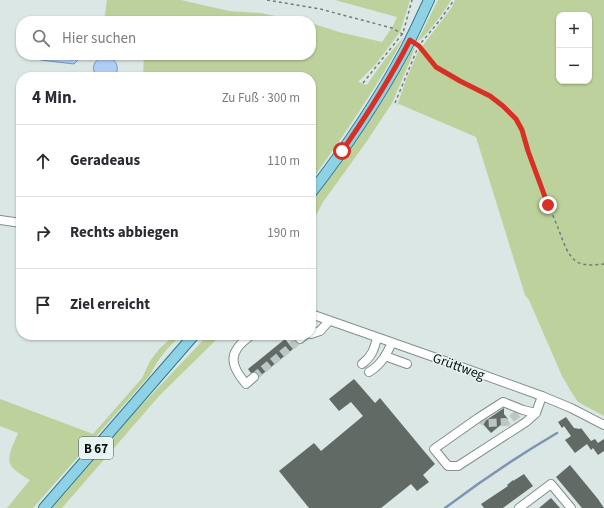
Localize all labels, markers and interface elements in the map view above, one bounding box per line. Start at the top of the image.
map controls [556,12,592,84]
button: + [556,12,592,48]
search box [16,16,316,60]
icon: search [30,27,52,49]
text: Hier suchen [62,28,136,49]
button: − [556,48,592,84]
text: 4 Min. [32,86,77,110]
text: Zu Fuß · 300 m [222,89,300,107]
route start [333,142,351,160]
icon: ahead [32,150,54,172]
text: Geradeaus [70,150,140,171]
text: 110 m [267,152,300,170]
route end [539,196,557,214]
icon: right [32,222,54,244]
text: Rechts abbiegen [70,222,179,243]
text: 190 m [267,224,300,242]
icon: arrive [32,294,54,316]
text: Ziel erreicht [70,294,150,315]
street label: Grüttweg [430,348,488,386]
road number: B 67 [79,437,113,459]

